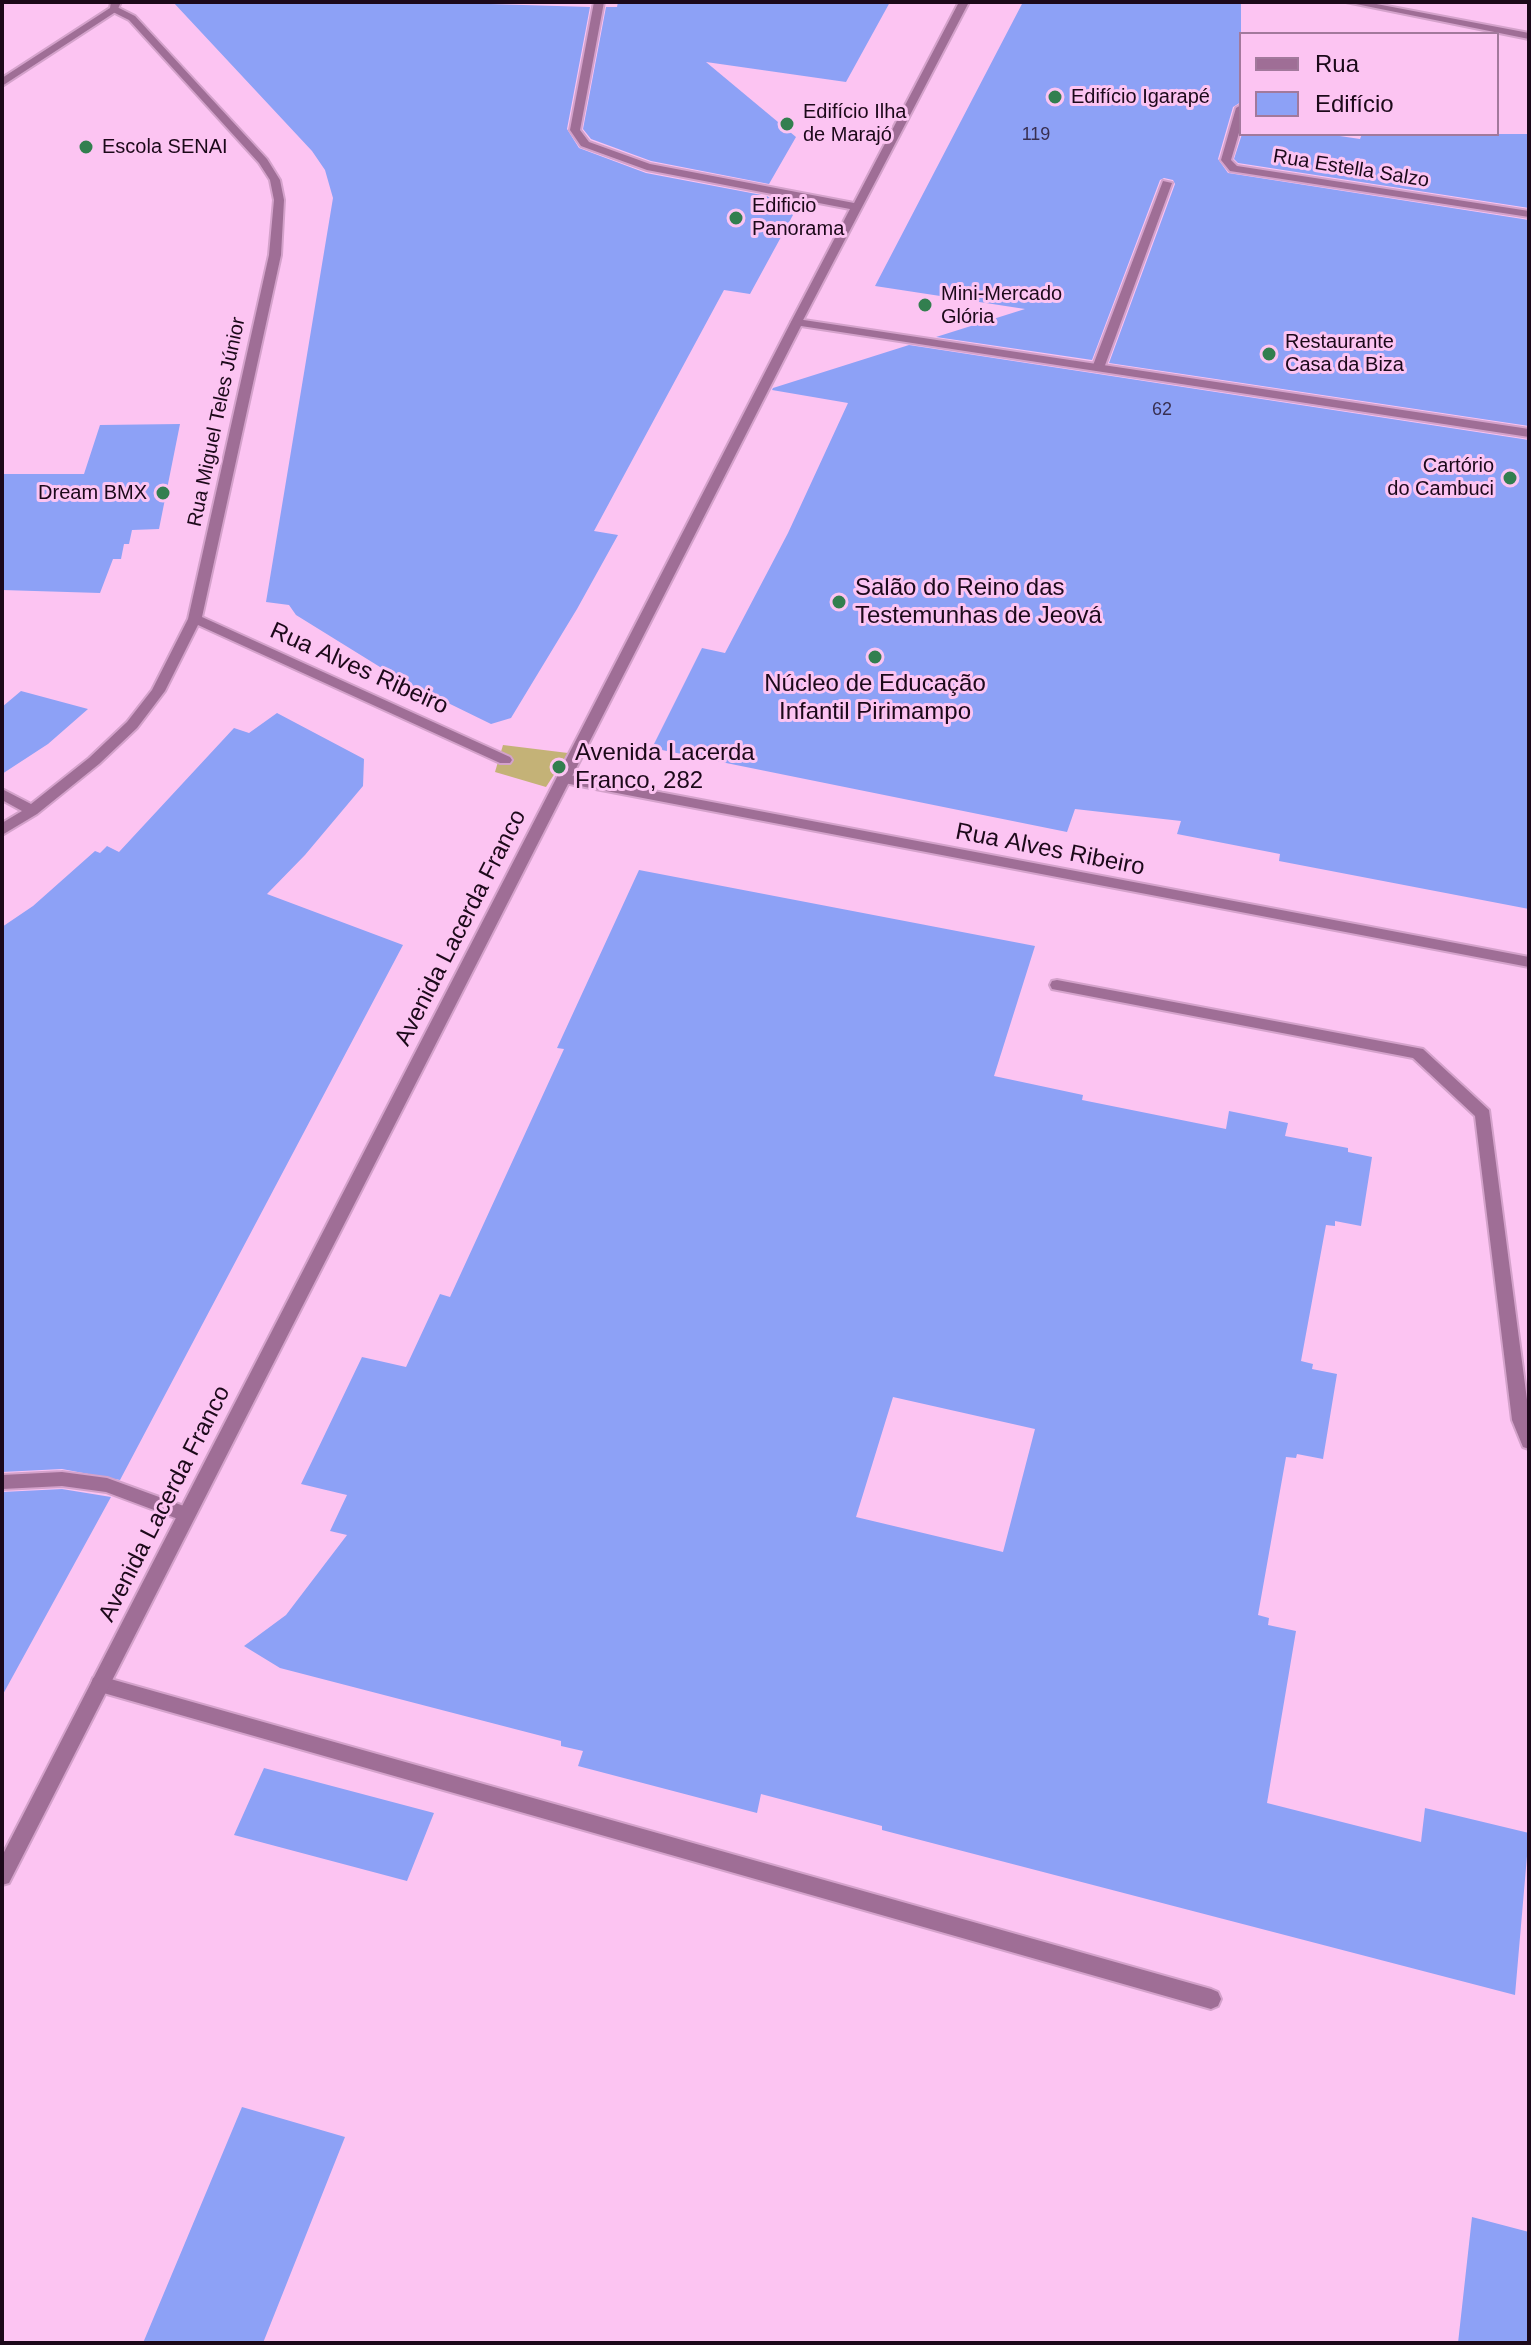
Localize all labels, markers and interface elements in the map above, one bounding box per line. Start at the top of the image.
legend [1239,32,1499,136]
text: Rua [1315,50,1359,77]
place label: Edifício Igarapé [1071,85,1210,109]
marker: Edifício Igarapé [1046,88,1064,106]
text: Edifício [1315,90,1394,117]
place label: Edifício Ilha de Marajó [803,100,906,147]
marker: Edifício Ilha de Marajó [778,115,796,133]
house number: 119 [1022,124,1050,146]
place label: Escola SENAI [102,135,228,159]
marker: Escola SENAI [77,138,95,156]
street label: Rua Estella Salzo [1271,145,1431,193]
place label: Edificio Panorama [752,194,844,241]
marker: Edificio Panorama [727,209,745,227]
place label: Mini-Mercado Glória [941,282,1062,329]
marker: Mini-Mercado Glória [916,296,934,314]
street label: Rua Miguel Teles Júnior [183,315,251,529]
place label: Restaurante Casa da Biza [1285,330,1404,377]
marker: Restaurante Casa da Biza [1260,345,1278,363]
house number: 62 [1152,399,1172,421]
place label: Cartório do Cambuci [1387,454,1494,501]
marker: Cartório do Cambuci [1501,469,1519,487]
place label: Dream BMX [38,481,147,505]
marker: Dream BMX [154,484,172,502]
place label: Salão do Reino das Testemunhas de Jeová [855,574,1102,630]
marker: Salão do Reino das Testemunhas de Jeová [830,593,848,611]
street label: Rua Alves Ribeiro [265,617,453,721]
marker: Núcleo de Educação Infantil Pirimampo [866,648,884,666]
place label: Núcleo de Educação Infantil Pirimampo [764,670,986,726]
place label: Avenida Lacerda Franco, 282 [575,739,755,795]
marker: Avenida Lacerda Franco, 282 [550,758,568,776]
street label: Avenida Lacerda Franco [389,805,533,1051]
street label: Rua Alves Ribeiro [953,818,1147,882]
street label: Avenida Lacerda Franco [93,1381,237,1627]

